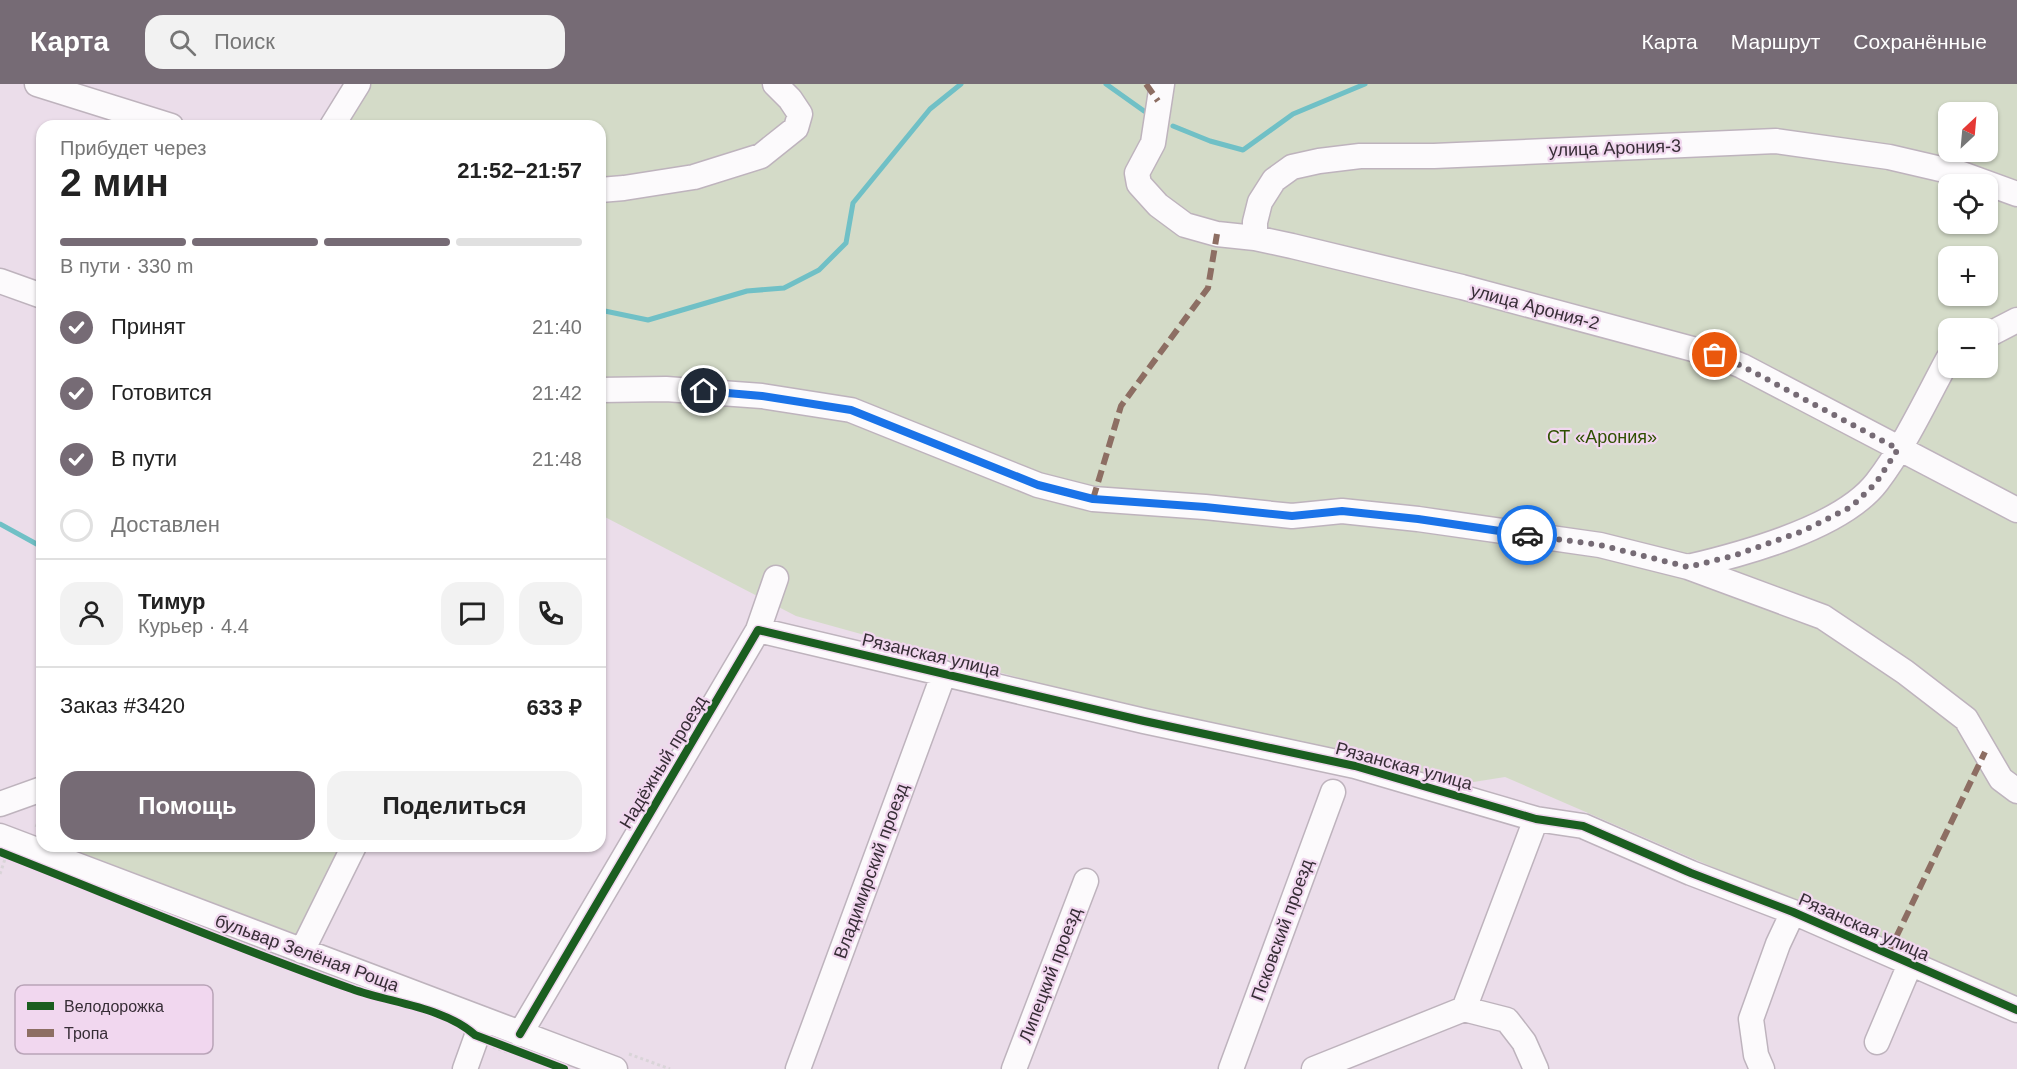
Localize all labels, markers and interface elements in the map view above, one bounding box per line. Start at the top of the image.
search box [145,15,565,69]
text: Карта [30,26,109,57]
icon: search [166,26,199,59]
text: Поиск [214,29,275,54]
text: Карта [1642,30,1698,53]
text: Маршрут [1731,30,1820,53]
text: Сохранённые [1853,30,1987,53]
north arrow [1938,102,1998,162]
map controls [1938,102,1998,378]
street label: улица Арония-3 [1549,136,1681,160]
text: Прибудет через [60,137,206,159]
text: 21:52–21:57 [457,158,582,183]
text: 2 мин [60,161,169,204]
button: locate [1938,174,1998,234]
button: + [1938,246,1998,306]
text: В пути · 330 m [60,255,193,277]
street label: улица Арония-2 [1469,280,1601,334]
icon: check [60,311,93,344]
text: Принят [111,314,185,339]
text: 21:40 [532,316,582,338]
button: − [1938,318,1998,378]
pin [1689,329,1740,380]
icon: bag [1698,338,1731,371]
pin [678,365,729,416]
icon: home [687,374,720,407]
icon: check [60,377,93,410]
text: Готовится [111,380,212,405]
text: 21:42 [532,382,582,404]
park label: СТ «Арония» [1547,427,1657,447]
icon: check [60,443,93,476]
text: В пути [111,446,177,471]
text: 21:48 [532,448,582,470]
courier [1497,505,1557,565]
text: Доставлен [111,512,220,537]
icon: car [1511,519,1544,552]
button: person [60,582,123,645]
button: chat [441,582,504,645]
button: phone [519,582,582,645]
text: Тимур [138,589,206,614]
text: Курьер · 4.4 [138,615,249,637]
street label: Рязанская улица [860,629,1003,681]
street label: Надёжный проезд [615,692,711,832]
text: Заказ #3420 [60,693,185,718]
text: 633 ₽ [526,695,582,720]
street label: Рязанская улица [1333,738,1476,794]
button: Помощь [60,771,315,840]
button: Поделиться [327,771,582,840]
street label: Владимирский проезд [830,780,912,961]
street label: Псковский проезд [1247,856,1317,1003]
street label: Рязанская улица [1796,889,1933,965]
street label: Липецкий проезд [1015,904,1085,1045]
street label: бульвар Зелёная Роща [212,910,403,996]
legend [15,985,213,1054]
text: Велодорожка [64,998,164,1015]
text: Тропа [64,1025,108,1042]

